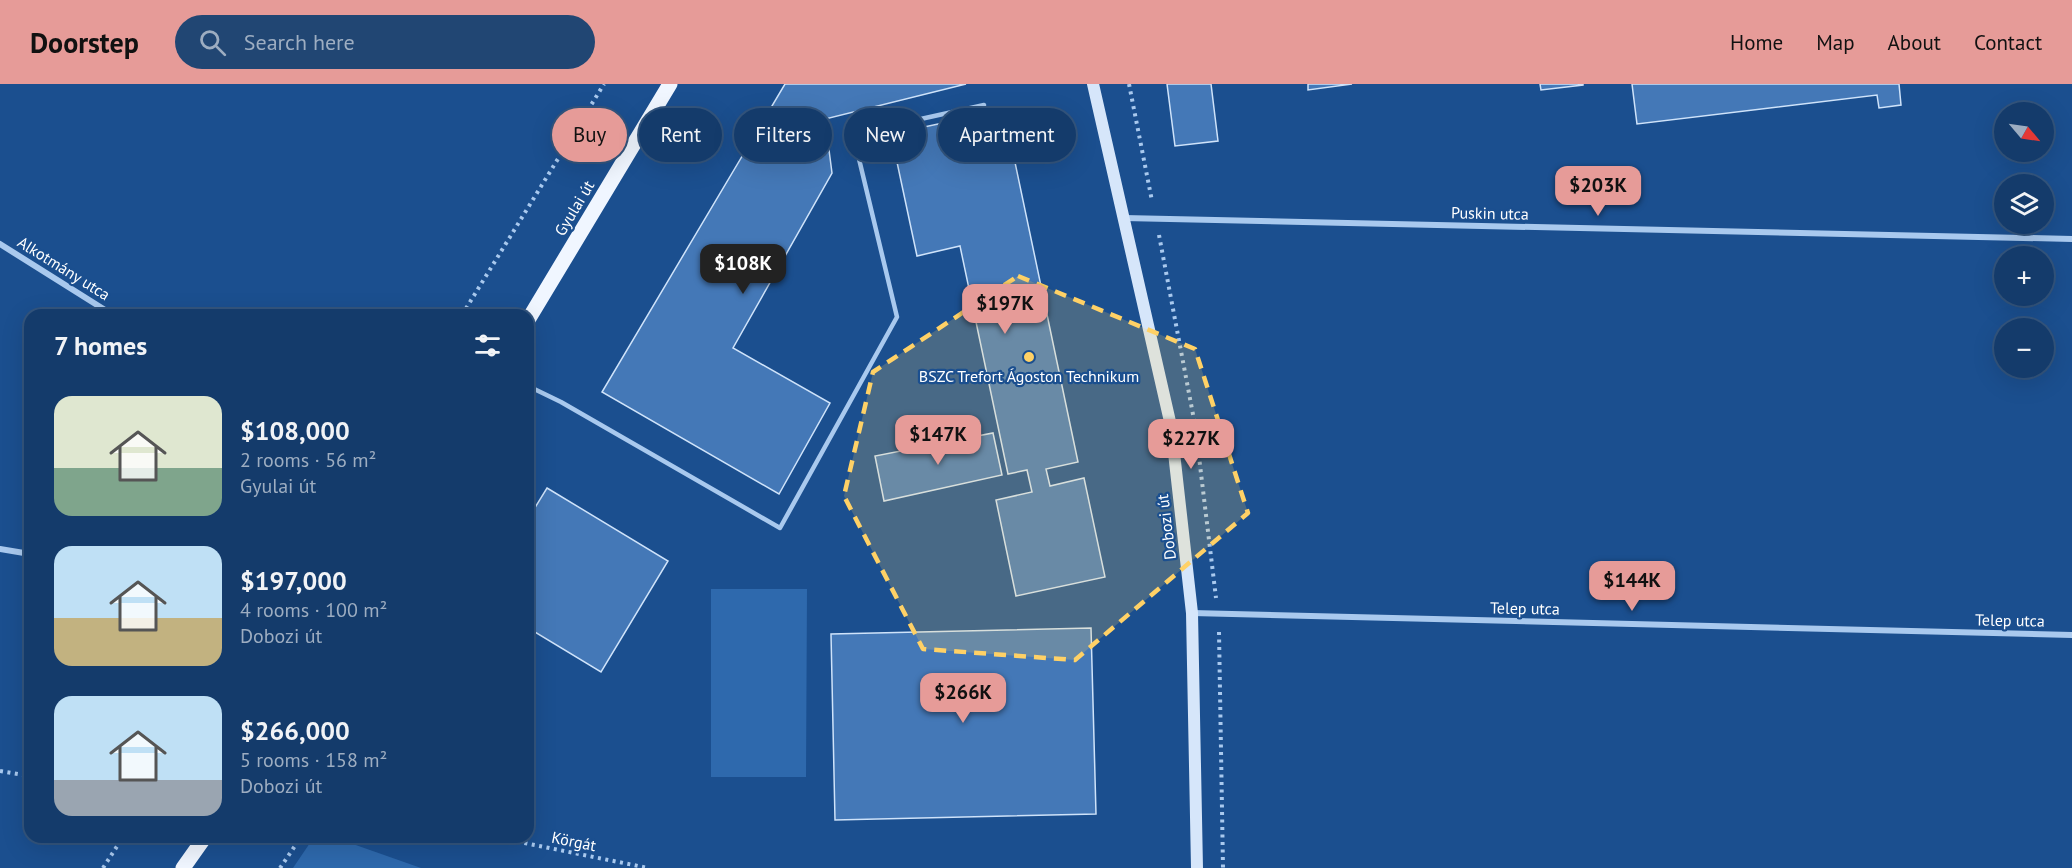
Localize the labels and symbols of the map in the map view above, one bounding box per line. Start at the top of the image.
north arrow [1994,102,2054,162]
pin: $203K [1556,166,1640,217]
street label: Gyulai út [550,176,599,239]
street label: Puskin utca [1451,202,1529,224]
street label: Alkotmány utca [14,232,114,304]
pin: $108K [701,244,785,295]
pin: $197K [963,284,1047,335]
marker: BSZC Trefort Ágoston Technikum [1022,350,1036,364]
place label: BSZC Trefort Ágoston Technikum [919,366,1139,386]
pin: $147K [896,415,980,466]
pin: $227K [1149,419,1233,470]
street label: Dobozi út [1152,493,1180,561]
pin: $144K [1590,561,1674,612]
street label: Telep utca [1490,597,1560,619]
street label: Telep utca [1975,609,2045,631]
pin: $266K [921,673,1005,724]
street label: Körgát [550,827,599,855]

